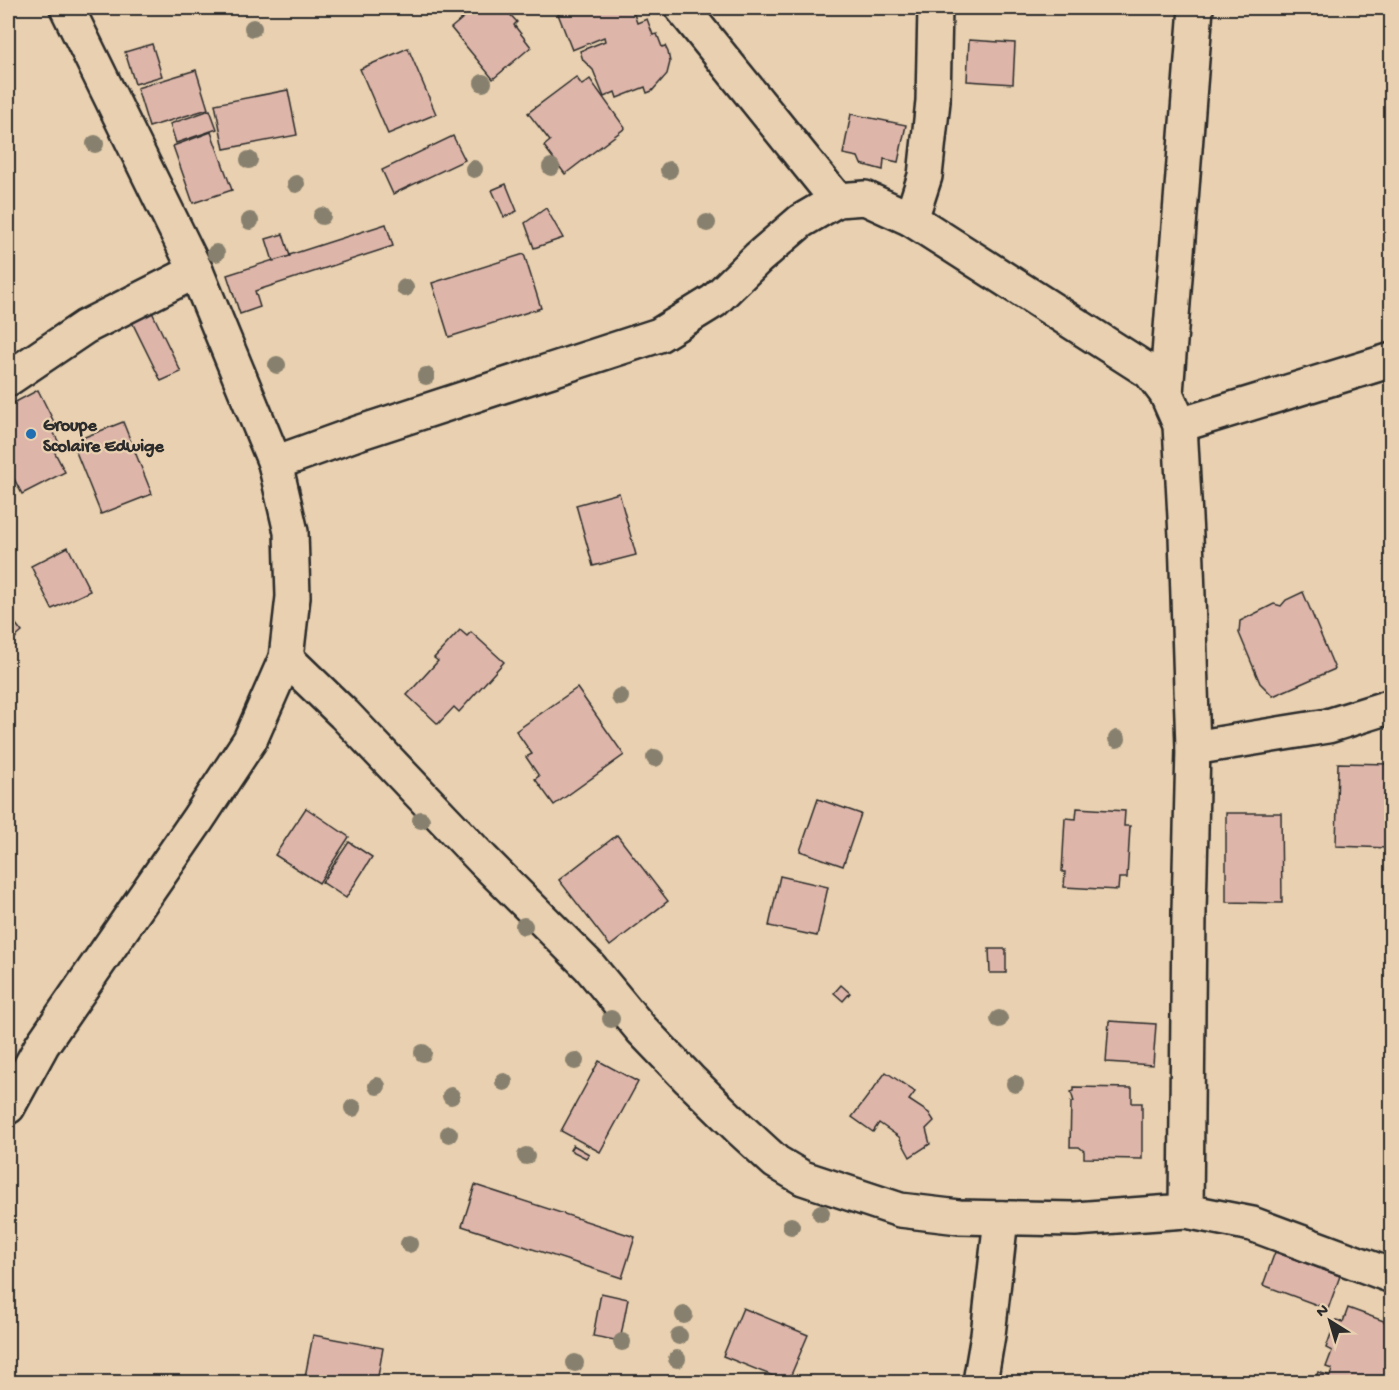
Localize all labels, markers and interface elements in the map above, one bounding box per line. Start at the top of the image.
place label: Groupe Scolaire Edwige [43,416,164,458]
marker: Groupe Scolaire Edwige [24,427,38,441]
north arrow [1300,1291,1360,1351]
text: N [1313,1301,1333,1323]

